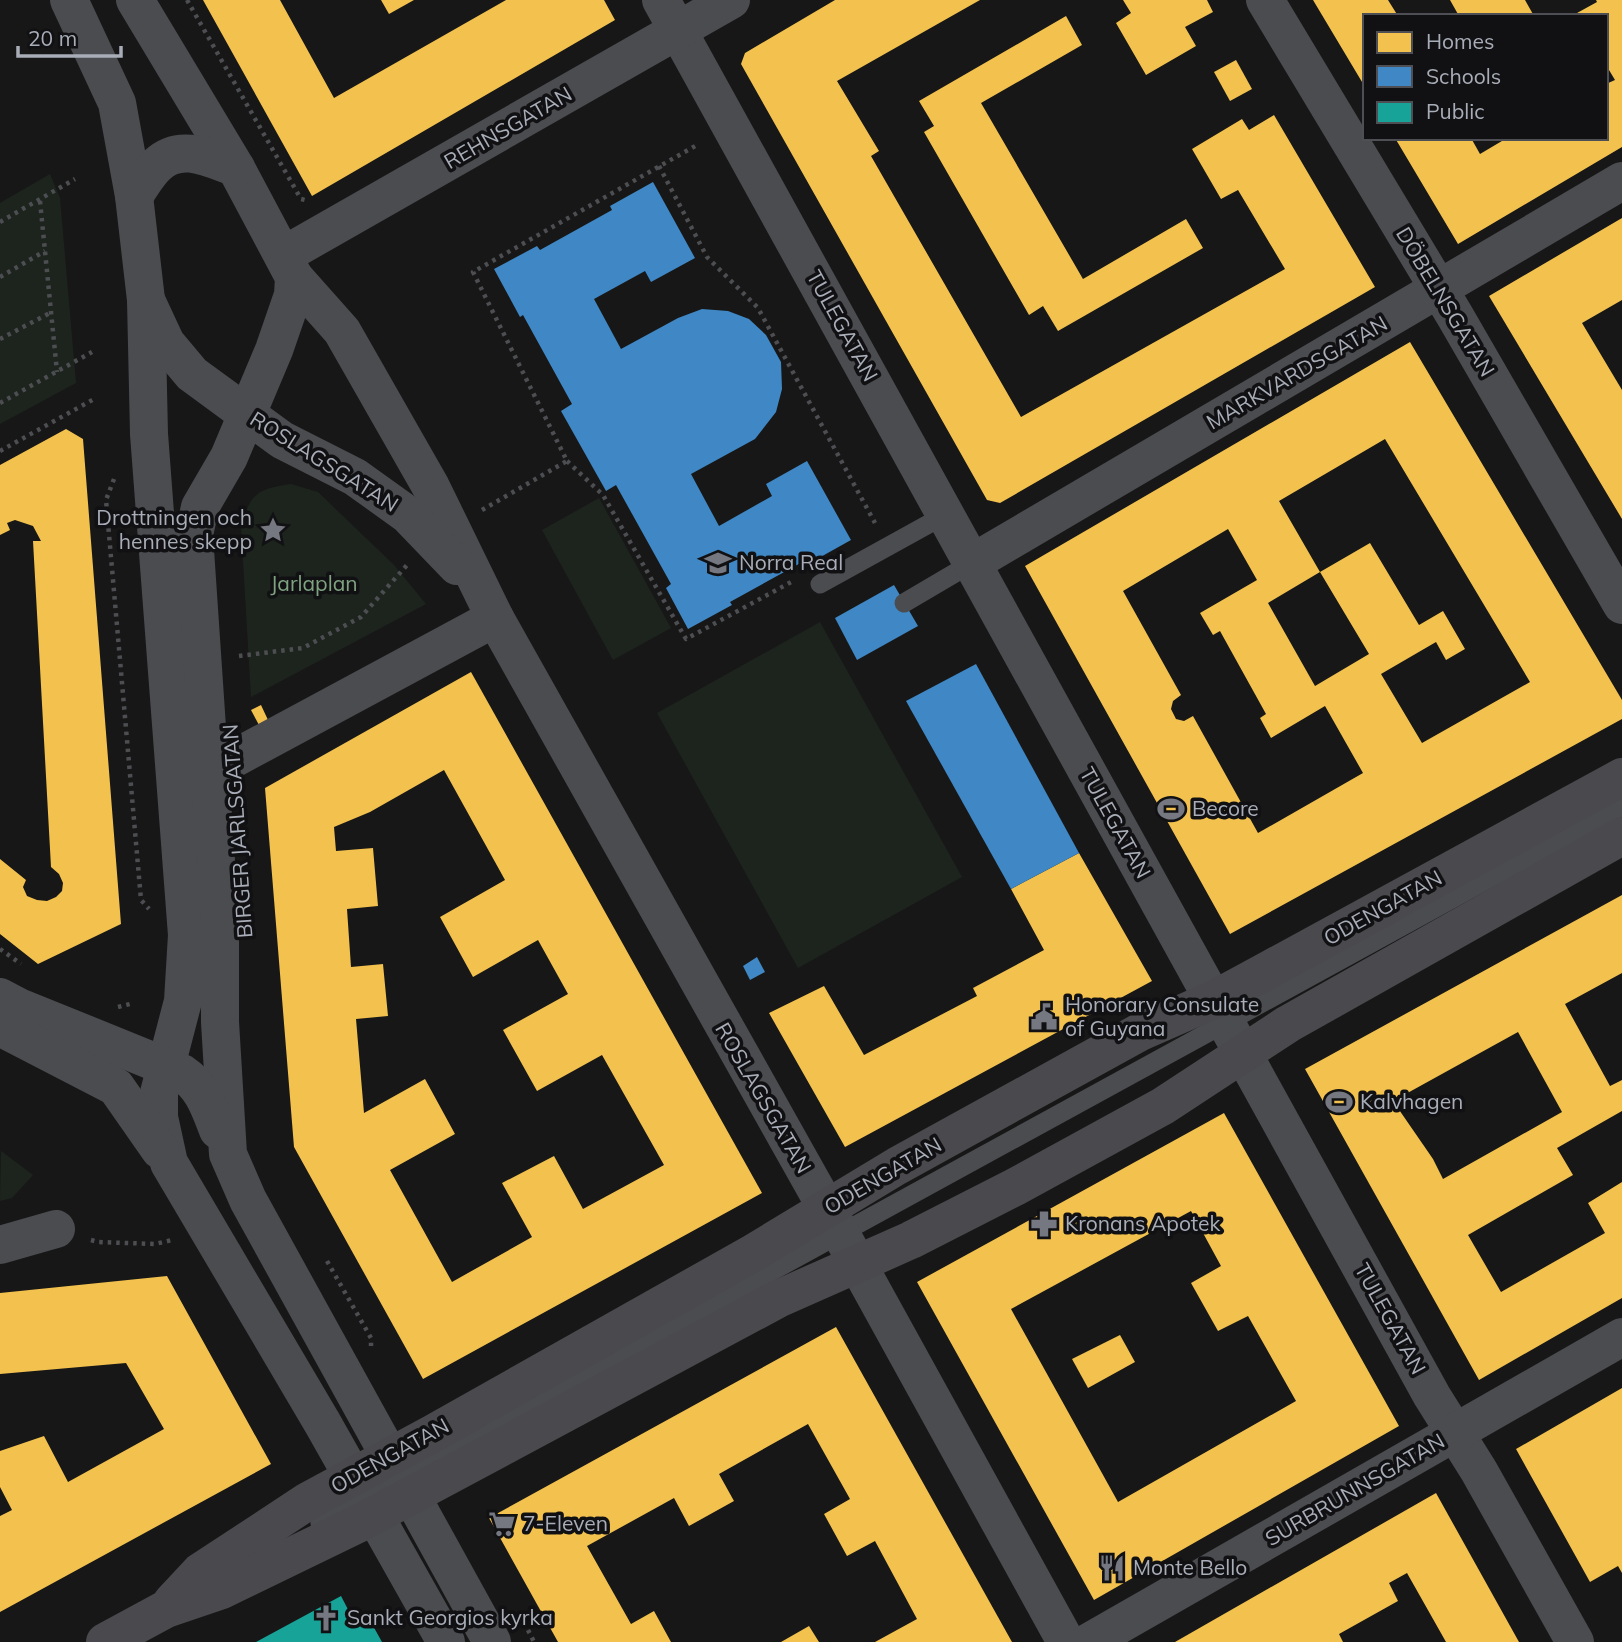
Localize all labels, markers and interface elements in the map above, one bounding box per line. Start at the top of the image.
scale bar [18,14,121,58]
legend [1363,14,1608,140]
text: 20 m [28,25,77,51]
text: Homes [1426,28,1494,54]
text: Schools [1426,63,1501,89]
street label: REHNSGATAN [439,80,576,174]
text: Public [1426,98,1485,124]
street label: DÖBELNSGATAN [1391,222,1501,381]
street label: TULEGATAN [802,265,884,386]
street label: MARKVARDSGATAN [1201,310,1392,435]
street label: ROSLAGSGATAN [246,405,403,517]
place label: Drottningen och hennes skepp [96,504,252,554]
place icon: Drottningen och hennes skepp [258,515,288,545]
school or university icon: Norra Real [703,548,733,578]
place label: Norra Real [739,549,843,575]
park label: Jarlaplan [270,570,358,596]
street label: BIRGER JARLSGATAN [217,723,257,939]
street label: TULEGATAN [1075,762,1157,883]
sports icon: Becore [1156,794,1186,824]
place label: Becore [1192,795,1259,821]
street label: ODENGATAN [1319,864,1446,950]
place label: Honorary Consulate of Guyana [1065,991,1259,1041]
public building icon: Honorary Consulate of Guyana [1029,1002,1059,1032]
street label: ROSLAGSGATAN [710,1018,818,1177]
sports icon: Kalvhagen [1324,1087,1354,1117]
place label: Kalvhagen [1360,1088,1463,1114]
street label: ODENGATAN [819,1131,946,1219]
pharmacy icon: Kronans Apotek [1029,1209,1059,1239]
place label: Kronans Apotek [1065,1210,1220,1236]
street label: TULEGATAN [1350,1258,1432,1379]
street label: ODENGATAN [326,1412,453,1498]
street label: SURBRUNNSGATAN [1260,1427,1449,1551]
supermarket icon: 7-Eleven [487,1509,517,1539]
place label: 7-Eleven [523,1510,608,1536]
restaurant icon: Monte Bello [1097,1553,1127,1583]
place label: Monte Bello [1133,1554,1247,1580]
church icon: Sankt Georgios kyrka [311,1603,341,1633]
place label: Sankt Georgios kyrka [347,1604,553,1630]

